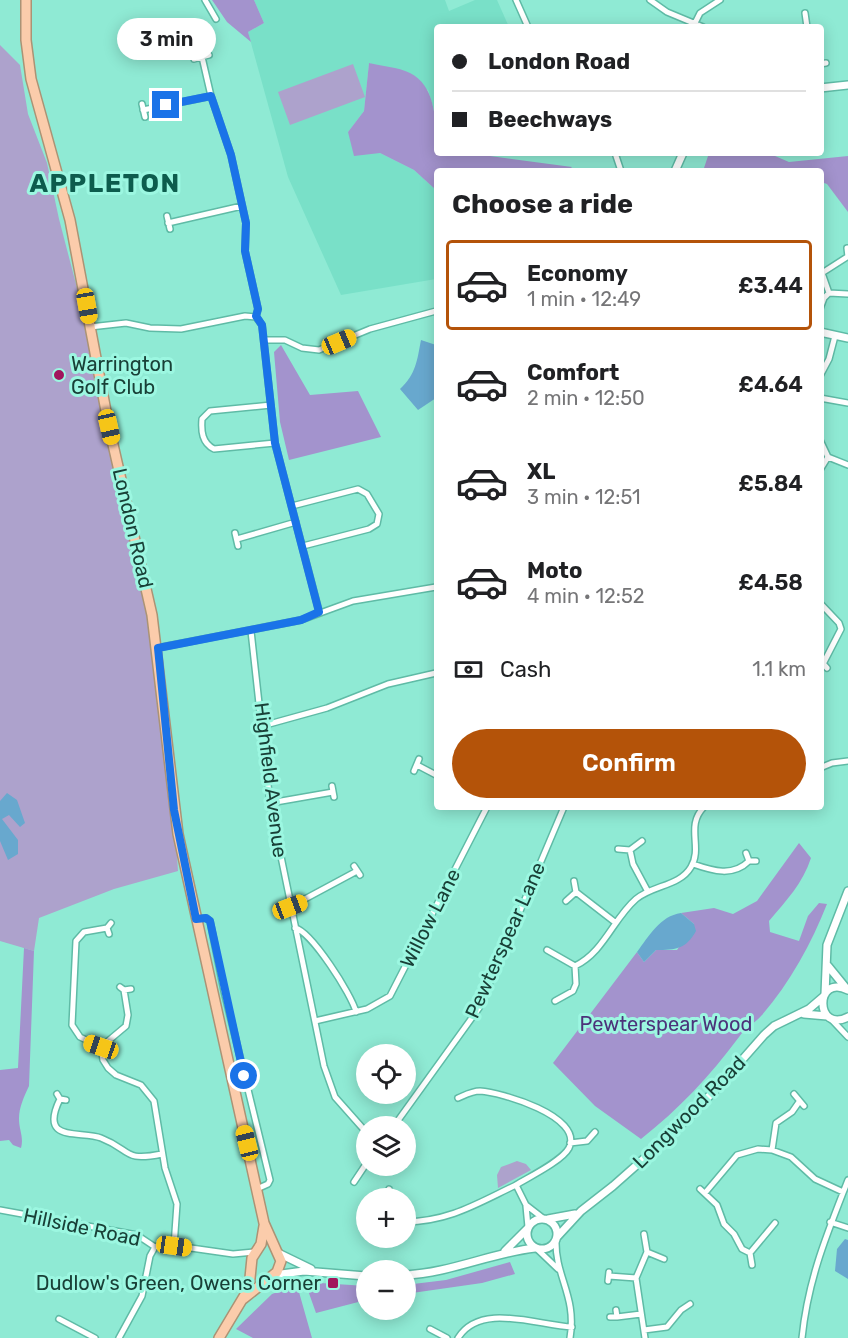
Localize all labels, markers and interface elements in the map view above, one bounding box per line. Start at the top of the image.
callout: 3 min [116,18,216,60]
text: 3 min [140,27,193,51]
text: London Road [488,48,630,75]
route end [152,91,179,118]
text: Beechways [488,106,612,133]
district label: APPLETON [29,168,181,199]
text: Choose a ride [452,188,633,220]
icon: car [455,258,509,312]
text: Economy [527,260,628,287]
text: £3.44 [738,272,803,299]
car [75,287,99,325]
text: 1 min · 12:49 [527,287,641,311]
car [319,327,359,357]
place label: Warrington Golf Club [71,352,173,399]
icon: car [455,357,509,411]
text: Comfort [527,359,619,386]
marker: Warrington Golf Club [52,368,66,382]
text: £4.64 [738,371,803,398]
text: 2 min · 12:50 [527,386,645,410]
car [96,407,122,447]
icon: car [455,456,509,510]
text: XL [527,458,555,485]
street label: London Road [108,466,158,590]
text: £5.84 [738,470,803,497]
text: 3 min · 12:51 [527,485,641,509]
icon: car [455,555,509,609]
text: Moto [527,557,582,584]
text: £4.58 [738,569,803,596]
text: 4 min · 12:52 [527,584,645,608]
icon: cash [452,653,485,686]
text: Cash [500,656,551,683]
text: 1.1 km [752,657,806,681]
street label: Highfield Avenue [250,701,292,859]
button: Confirm [452,729,806,798]
street label: Pewterspear Lane [460,858,550,1022]
street label: Willow Lane [395,864,465,972]
car [270,892,310,922]
park label: Pewterspear Wood [580,1012,752,1036]
car [81,1033,121,1061]
map controls [356,1044,416,1320]
button: locate [356,1044,416,1104]
street label: Longwood Road [628,1051,750,1173]
route start [230,1062,257,1089]
button: layers [356,1116,416,1176]
car [234,1123,260,1163]
button: + [356,1188,416,1248]
street label: Hillside Road [21,1203,143,1251]
car [155,1235,193,1257]
button: − [356,1260,416,1320]
place label: Dudlow's Green, Owens Corner [36,1271,321,1295]
marker: Dudlow's Green, Owens Corner [326,1276,340,1290]

